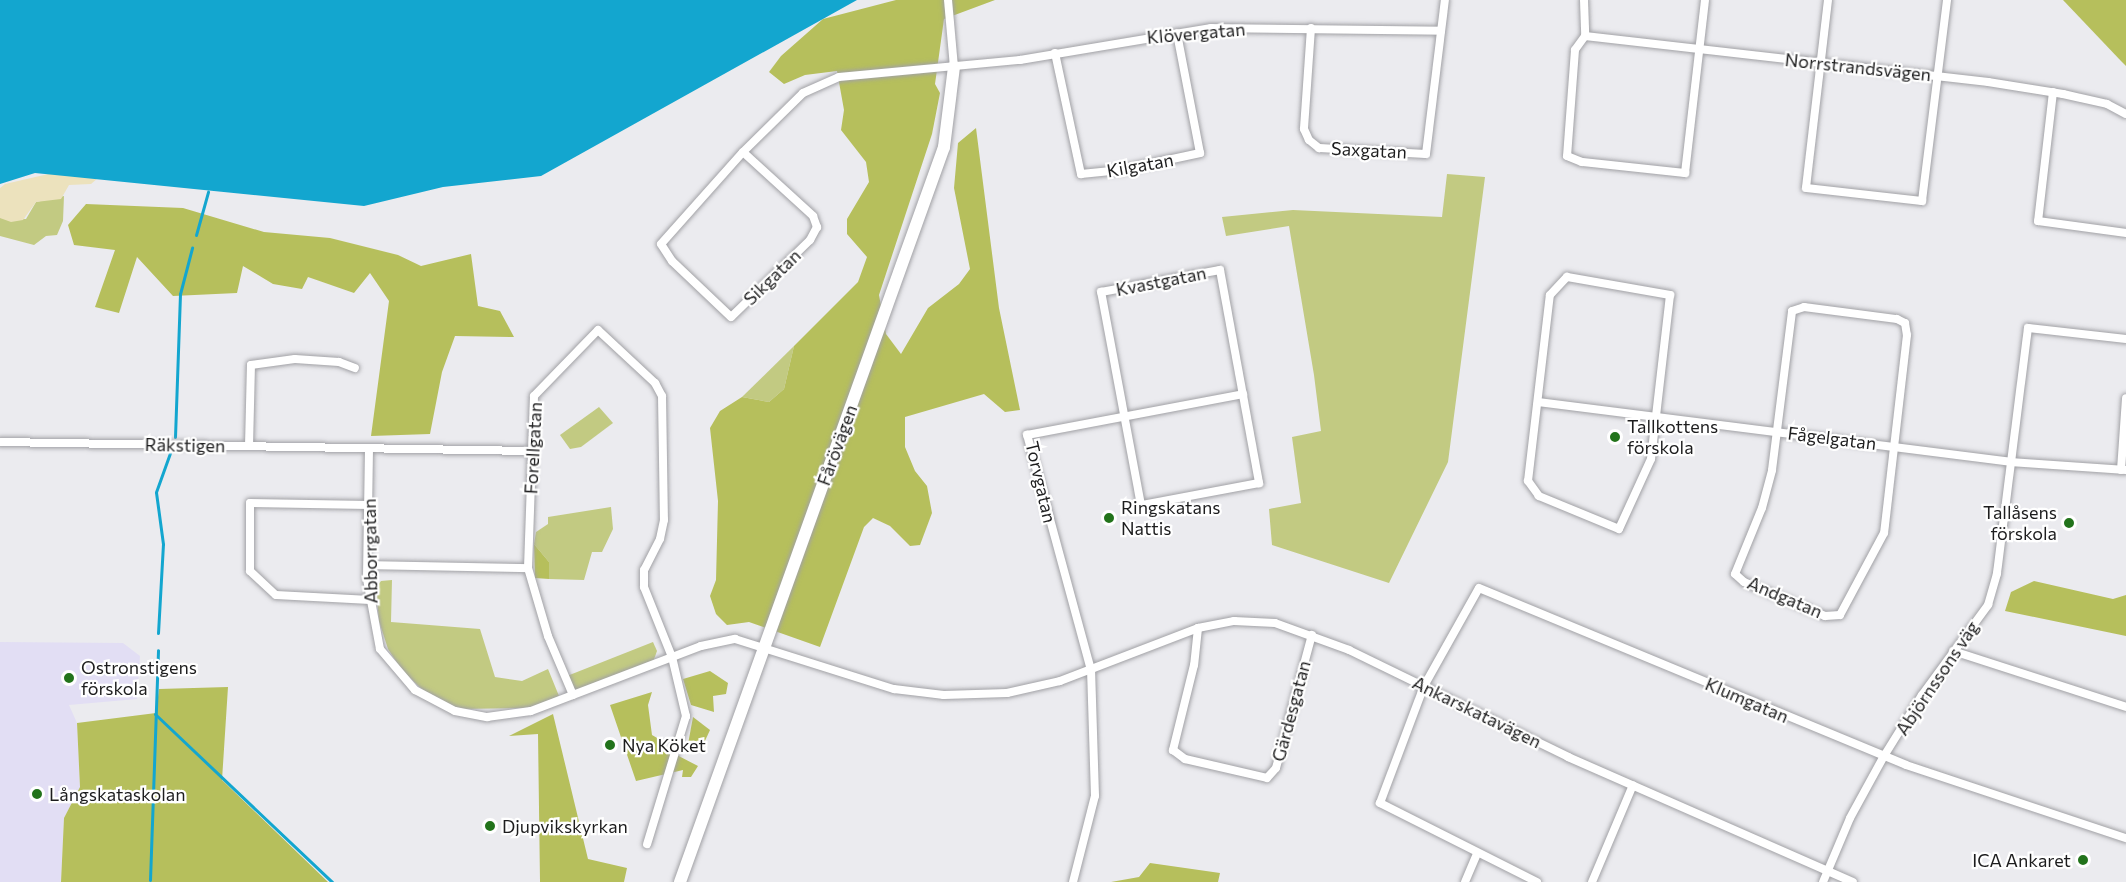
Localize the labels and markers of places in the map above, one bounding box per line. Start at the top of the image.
place label: Tallkottens förskola [1627,416,1718,458]
marker: Tallkottens förskola [1608,430,1622,444]
place label: Ringskatans Nattis [1121,497,1220,540]
place label: Tallåsens förskola [1983,502,2057,544]
marker: Ringskatans Nattis [1102,511,1116,525]
marker: Tallåsens förskola [2062,516,2076,530]
place label: Ostronstigens förskola [81,657,197,700]
marker: Ostronstigens förskola [62,671,76,685]
place label: Nya Köket [622,734,706,756]
marker: Nya Köket [603,738,617,752]
place label: Långskataskolan [49,783,185,805]
marker: Långskataskolan [30,787,44,801]
place label: Djupvikskyrkan [502,815,628,837]
marker: Djupvikskyrkan [483,819,497,833]
place label: ICA Ankaret [1972,849,2071,871]
marker: ICA Ankaret [2076,853,2090,867]

